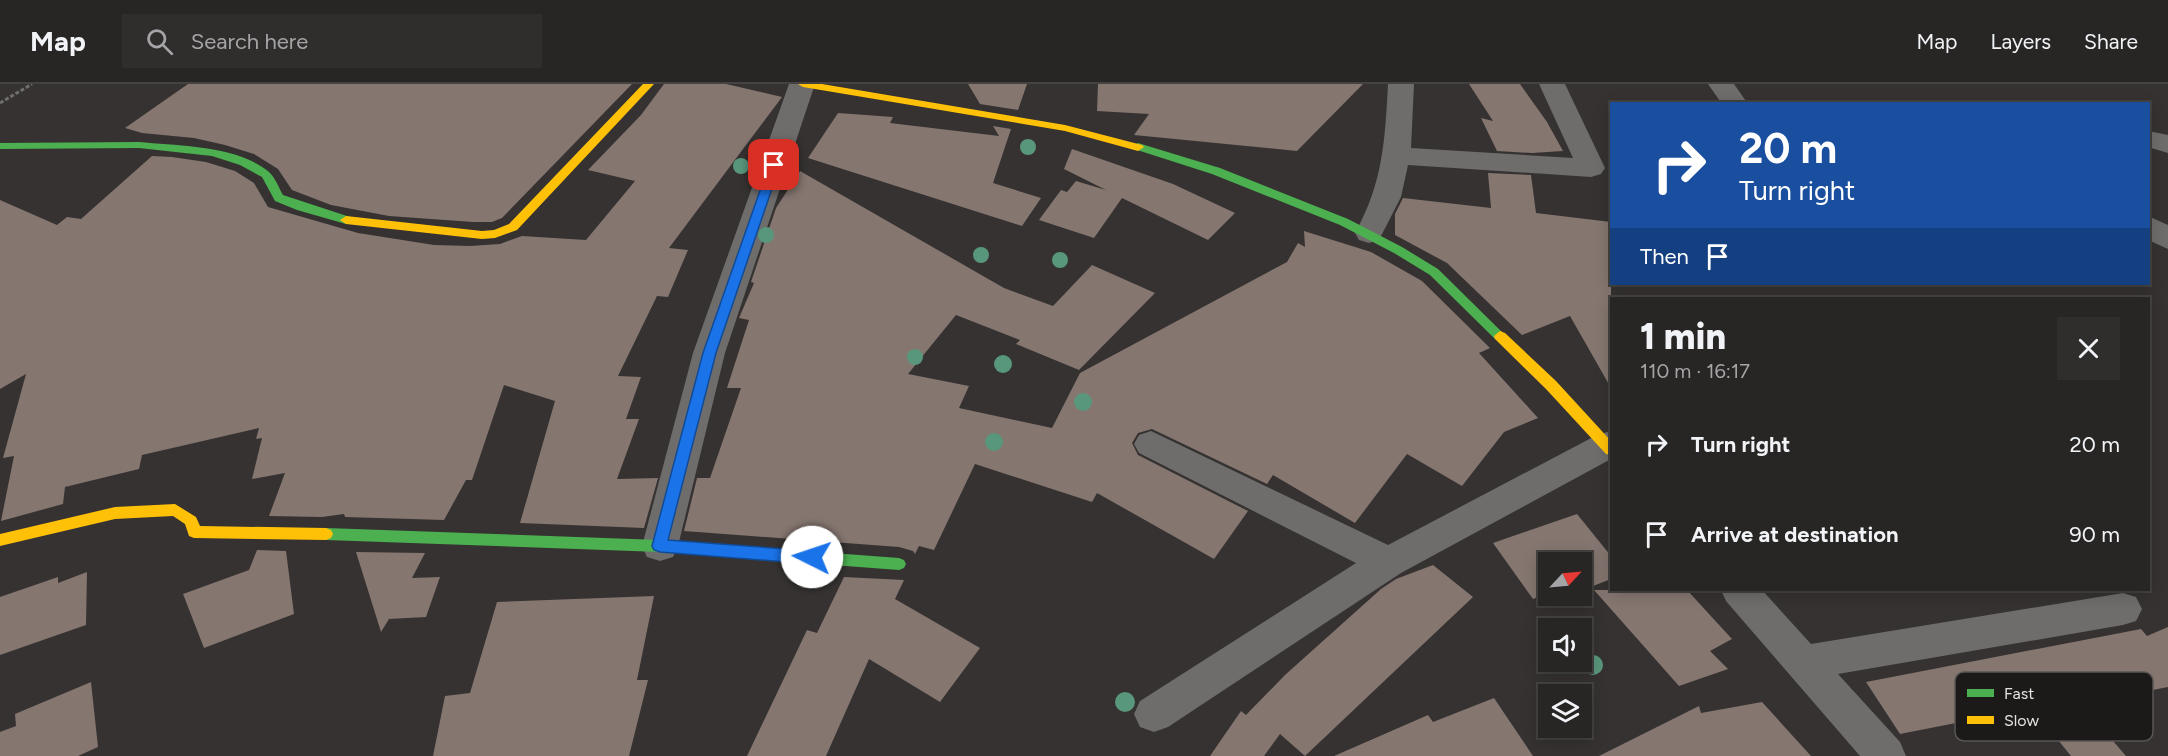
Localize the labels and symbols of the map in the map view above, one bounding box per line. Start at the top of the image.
pin [748,139,799,190]
position arrow [780,525,844,589]
north arrow [1538,552,1592,606]
legend [1955,672,2153,741]
text: Fast [2004,684,2034,703]
text: Slow [2004,711,2039,730]

